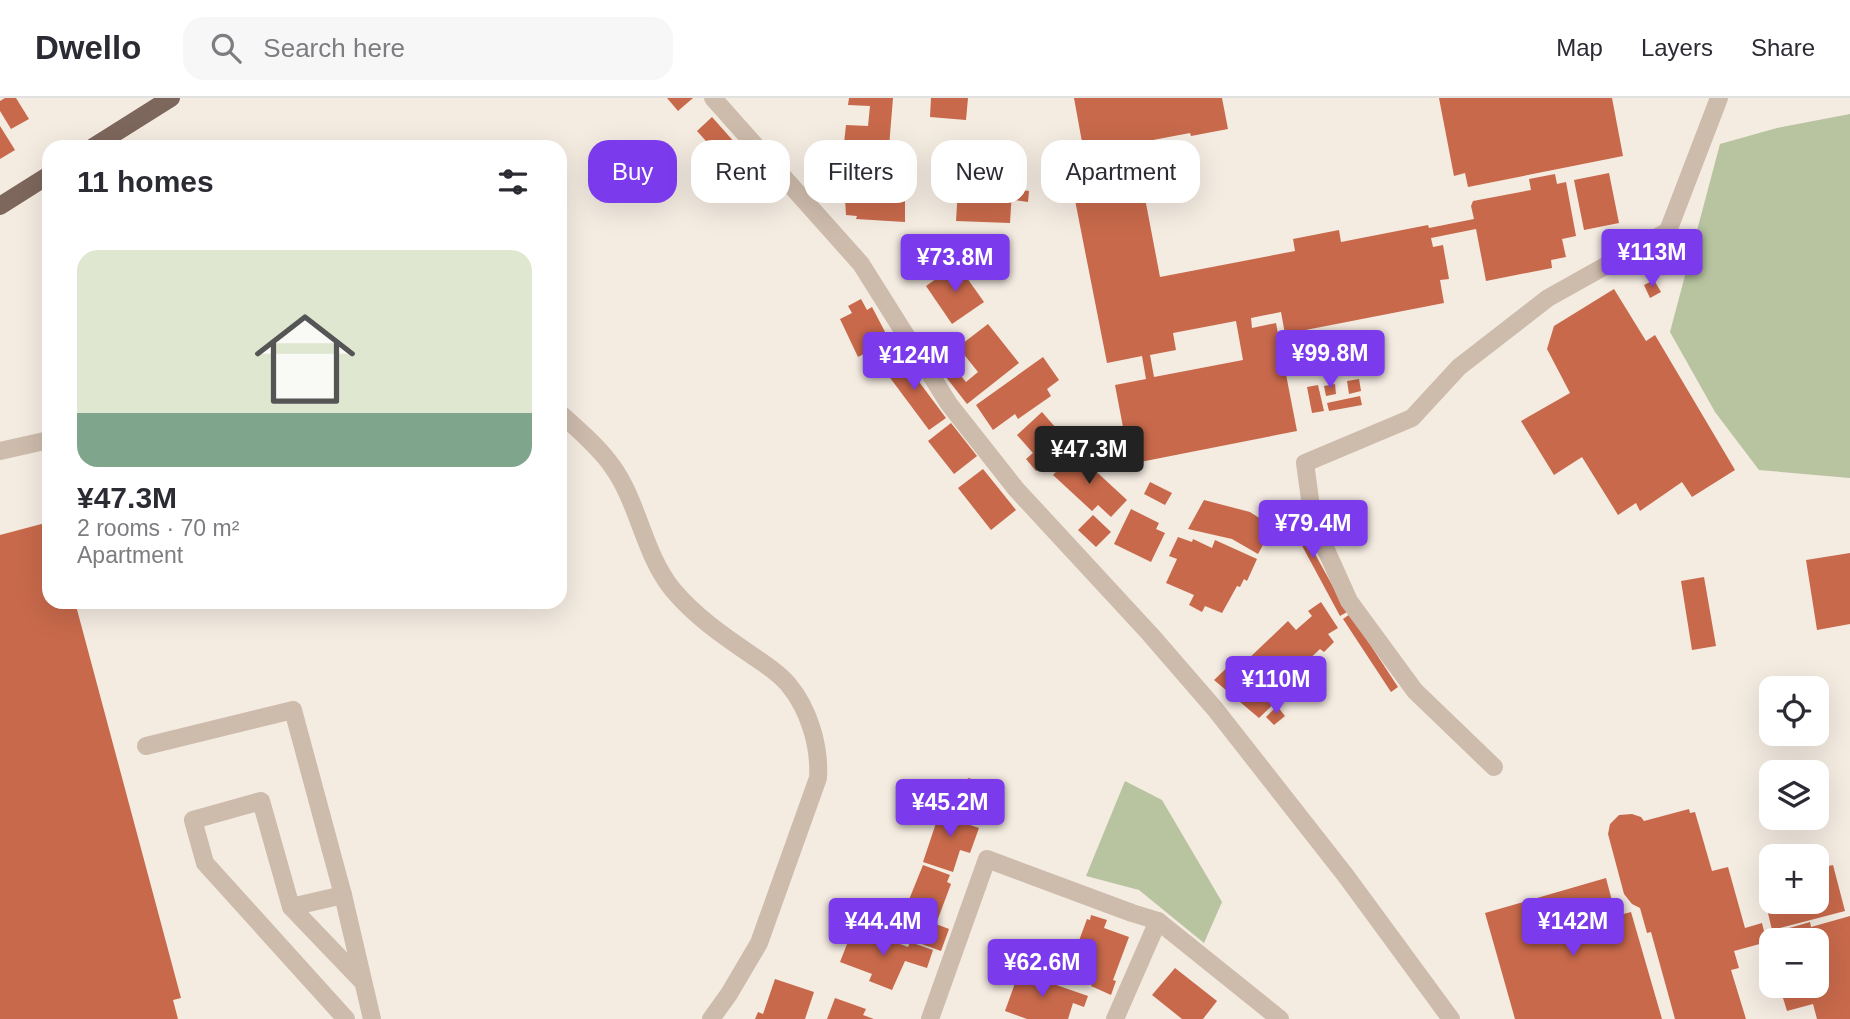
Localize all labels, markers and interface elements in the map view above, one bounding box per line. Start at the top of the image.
search box [183,17,673,80]
text: Dwello [35,29,141,66]
icon: search [207,29,245,67]
text: Search here [263,33,405,63]
text: Map [1556,34,1603,61]
text: Layers [1641,34,1713,61]
text: Share [1751,34,1815,61]
chip: Buy [588,140,677,203]
chip: Rent [691,140,790,203]
chip: Filters [804,140,917,203]
chip: New [931,140,1027,203]
chip: Apartment [1041,140,1200,203]
icon: filters [494,163,532,201]
text: 11 homes [77,165,214,198]
pin: ¥113M [1603,230,1701,289]
pin: ¥73.8M [898,234,1012,294]
text: ¥113M [1617,239,1687,265]
text: ¥73.8M [917,244,993,270]
icon: home [242,296,368,422]
pin: ¥99.8M [1273,330,1387,390]
pin: ¥124M [865,332,963,392]
text: ¥99.8M [1292,340,1368,366]
text: ¥124M [879,342,949,368]
pin: ¥47.3M [1032,426,1146,486]
text: ¥47.3M [1051,436,1127,462]
text: ¥47.3M [77,481,177,514]
pin: ¥79.4M [1256,500,1370,560]
text: ¥79.4M [1275,510,1351,536]
text: 2 rooms · 70 m² [77,515,239,541]
text: Apartment [77,542,183,568]
pin: ¥110M [1227,656,1325,716]
text: ¥110M [1241,666,1311,692]
map controls [1759,676,1829,998]
button: locate [1759,676,1829,746]
button: layers [1759,760,1829,830]
pin: ¥45.2M [893,780,1007,839]
text: ¥45.2M [912,789,988,815]
button: + [1759,844,1829,914]
pin: ¥44.4M [826,898,940,958]
pin: ¥142M [1524,898,1622,958]
text: ¥44.4M [845,908,921,934]
text: ¥142M [1538,908,1608,934]
button: − [1759,928,1829,998]
pin: ¥62.6M [985,940,1099,999]
text: ¥62.6M [1004,949,1080,975]

